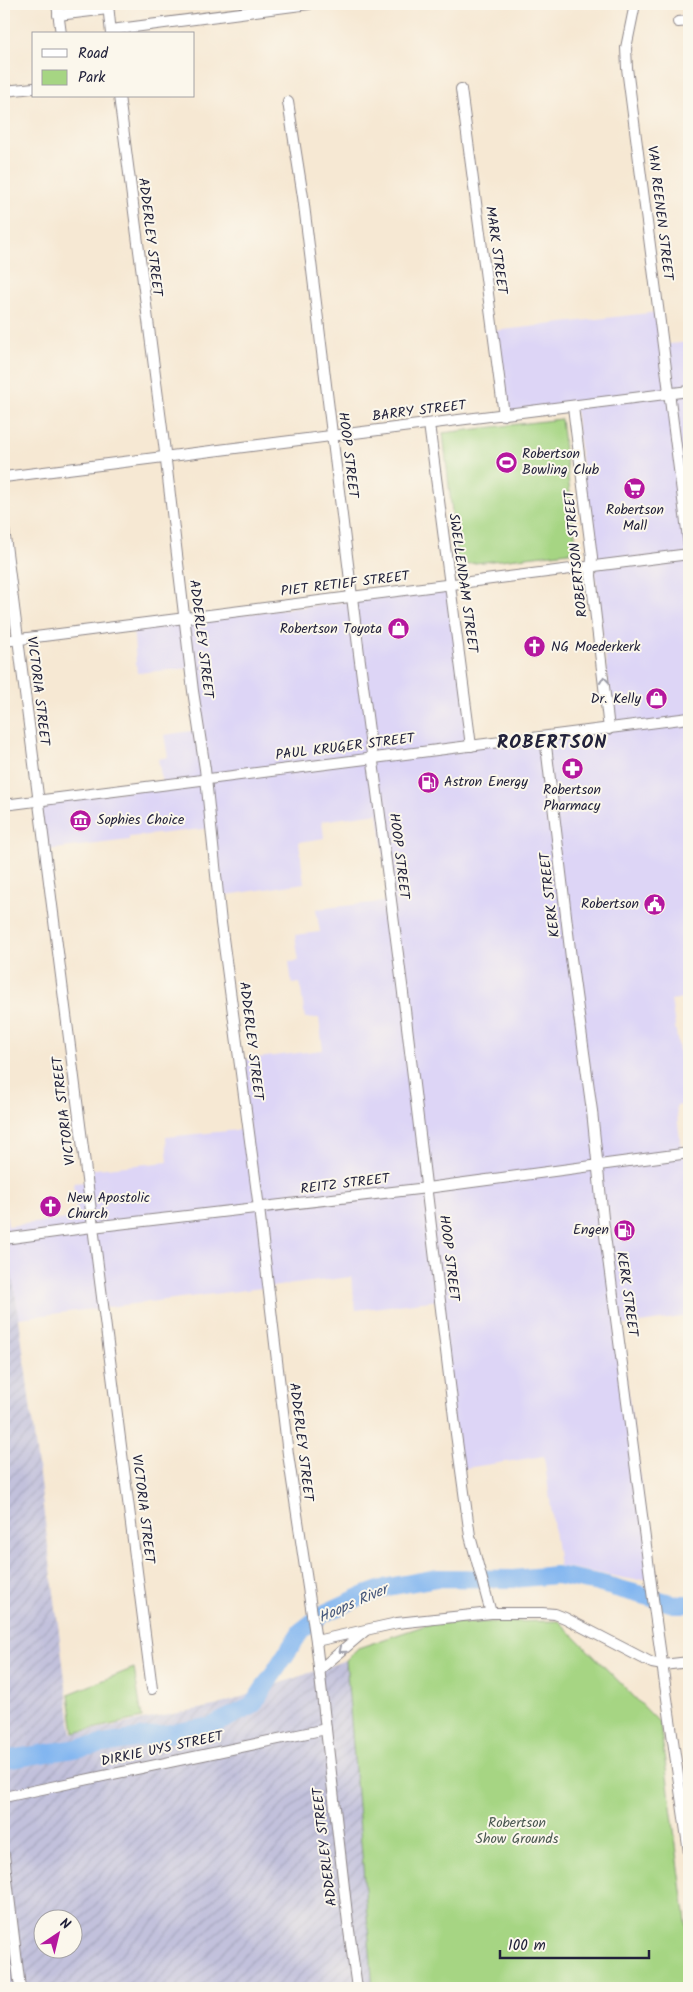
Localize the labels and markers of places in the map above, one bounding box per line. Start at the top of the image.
place label: Robertson Bowling Club [522,443,600,481]
sports icon: Robertson Bowling Club [494,450,518,474]
supermarket icon: Robertson Mall [623,476,647,500]
place label: Robertson Mall [606,499,664,537]
shop icon: Robertson Toyota [386,617,410,641]
place label: Robertson Toyota [280,618,382,640]
church icon: NG Moederkerk [523,635,547,659]
place label: NG Moederkerk [551,636,641,658]
shop icon: Dr. Kelly [645,687,669,711]
place label: Dr. Kelly [590,688,641,710]
pharmacy icon: Robertson Pharmacy [560,756,584,780]
fuel station icon: Astron Energy [416,770,440,794]
place label: Astron Energy [444,771,528,793]
place label: Robertson Pharmacy [543,779,601,817]
museum icon: Sophies Choice [69,808,93,832]
place label: Sophies Choice [97,809,185,831]
public building icon: Robertson [643,892,667,916]
place label: Robertson [581,893,639,915]
place label: New Apostolic Church [67,1187,150,1225]
church icon: New Apostolic Church [39,1194,63,1218]
fuel station icon: Engen [613,1218,637,1242]
place label: Engen [573,1219,609,1241]

